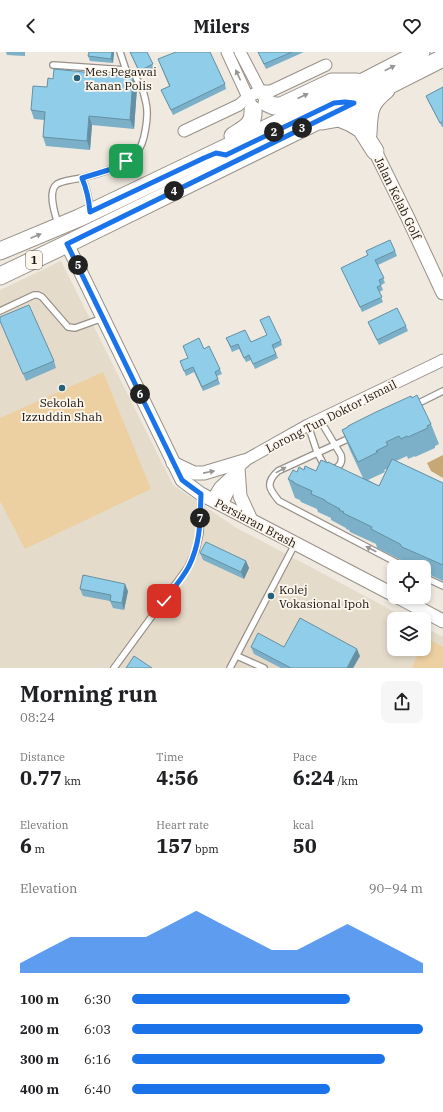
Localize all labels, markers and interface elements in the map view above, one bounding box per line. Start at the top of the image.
icon: back [20,15,42,37]
text: Milers [193,15,250,38]
icon: heart [401,15,423,37]
place label: Mes Pegawai Kanan Polis [85,64,157,93]
one-way arrow [384,65,395,71]
one-way arrow [235,69,241,80]
marker: Mes Pegawai Kanan Polis [72,73,82,83]
one-way arrow [298,92,310,98]
pin: 3 [292,118,312,138]
text: 3 [299,121,305,135]
pin: 2 [264,122,284,142]
text: 2 [271,125,277,139]
pin [109,144,143,178]
icon: arrive [115,150,137,172]
street label: Jalan Kelab Golf [371,154,425,243]
pin: 4 [164,181,184,201]
text: 4 [171,184,177,198]
one-way arrow [30,233,41,239]
road number: 1 [26,251,42,269]
pin: 5 [68,255,88,275]
text: 5 [75,258,81,272]
street label: Lorong Tun Doktor Ismail [263,376,399,456]
marker: Sekolah Izzuddin Shah [57,383,67,393]
pin: 6 [130,384,150,404]
text: 6 [137,387,143,401]
place label: Sekolah Izzuddin Shah [21,395,103,424]
one-way arrow [276,466,287,473]
one-way arrow [202,469,215,475]
street label: Persiaran Brash [212,495,300,551]
pin: 7 [190,508,210,528]
text: 7 [197,511,203,525]
one-way arrow [365,546,377,552]
map controls [387,560,431,656]
button: locate [387,560,431,604]
place label: Kolej Vokasional Ipoh [279,582,370,611]
pin [147,584,181,618]
icon: check [153,590,175,612]
marker: Kolej Vokasional Ipoh [266,591,276,601]
button: layers [387,612,431,656]
text: Morning run [20,679,158,708]
button: share [381,681,423,723]
text: 08:24 [20,709,55,726]
text: Distance [20,750,65,764]
text: Time [156,750,183,764]
text: Pace [293,750,317,764]
text: 0.77 [20,764,62,791]
text: 4:56 [156,764,198,791]
text: 6:24 [293,764,335,791]
text: km [62,774,81,788]
text: /km [335,774,358,788]
text: Elevation [20,818,68,832]
text: Heart rate [156,818,209,832]
text: kcal [293,818,314,832]
text: 6 [20,832,32,859]
text: 157 [156,832,192,859]
text: 50 [293,832,317,859]
text: m [32,842,45,856]
text: bpm [192,842,219,856]
text: Elevation [20,880,77,897]
text: 90–94 m [369,880,423,897]
text: 100 m [20,991,59,1008]
text: 6:30 [84,991,111,1008]
text: 200 m [20,1021,59,1038]
text: 6:03 [84,1021,111,1038]
text: 300 m [20,1051,59,1068]
text: 6:16 [84,1051,111,1068]
text: 400 m [20,1081,59,1098]
text: 6:40 [84,1081,111,1098]

